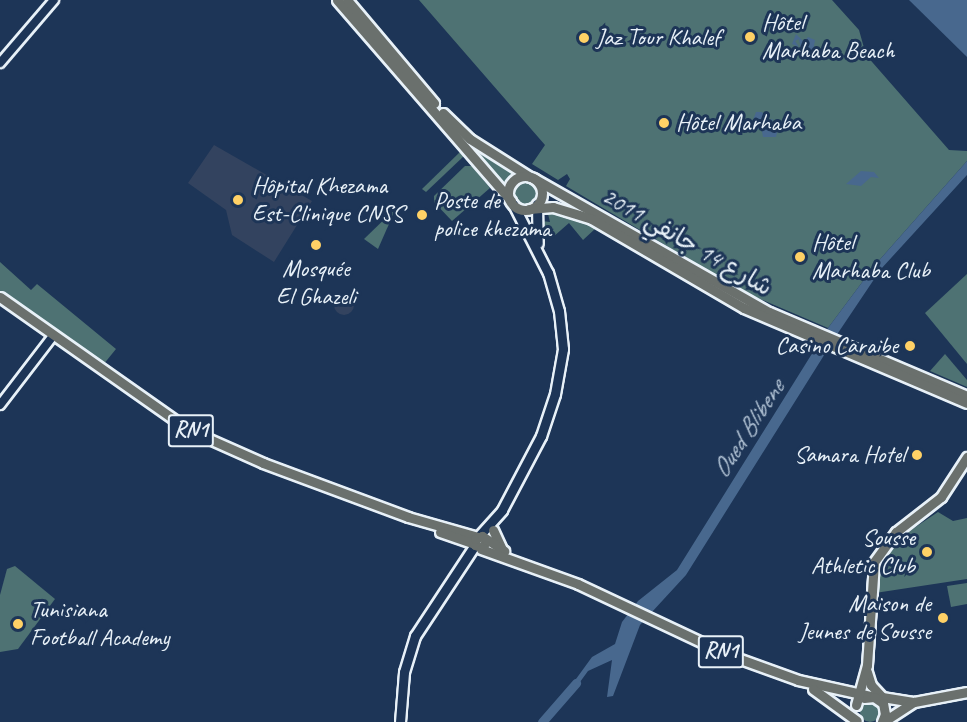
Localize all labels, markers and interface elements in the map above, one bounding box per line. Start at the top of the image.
place label: Hôtel Marhaba Beach [762,9,894,65]
place label: Jaz Tour Khalef [596,24,720,52]
marker: Hôtel Marhaba Beach [743,30,757,44]
marker: Jaz Tour Khalef [577,31,591,45]
place label: Hôtel Marhaba [676,109,801,137]
marker: Hôtel Marhaba [657,116,671,130]
place label: Hôpital Khezama Est-Clinique CNSS [252,172,403,228]
street label: شارع 14 جانفي 2011 [597,182,777,302]
place label: Poste de police khezama [434,187,551,243]
marker: Hôpital Khezama Est-Clinique CNSS [229,191,247,209]
marker: Poste de police khezama [415,208,429,222]
place label: Hôtel Marhaba Club [812,229,930,285]
marker: Mosquée El Ghazeli [309,238,323,252]
marker: Hôtel Marhaba Club [793,250,807,264]
place label: Mosquée El Ghazeli [276,255,356,311]
place label: Casino Caraibe [776,332,898,360]
marker: Casino Caraibe [903,339,917,353]
water label: Oued Blibene [705,374,791,484]
road number: RN1 [167,412,215,450]
place label: Samara Hotel [794,441,905,469]
marker: Samara Hotel [910,448,924,462]
place label: Sousse Athletic Club [811,524,915,580]
marker: Sousse Athletic Club [920,545,934,559]
place label: Maison de Jeunes de Sousse [799,590,931,646]
place label: Tunisiana Football Academy [30,596,169,652]
marker: Maison de Jeunes de Sousse [936,611,950,625]
marker: Tunisiana Football Academy [11,617,25,631]
road number: RN1 [697,633,745,671]

